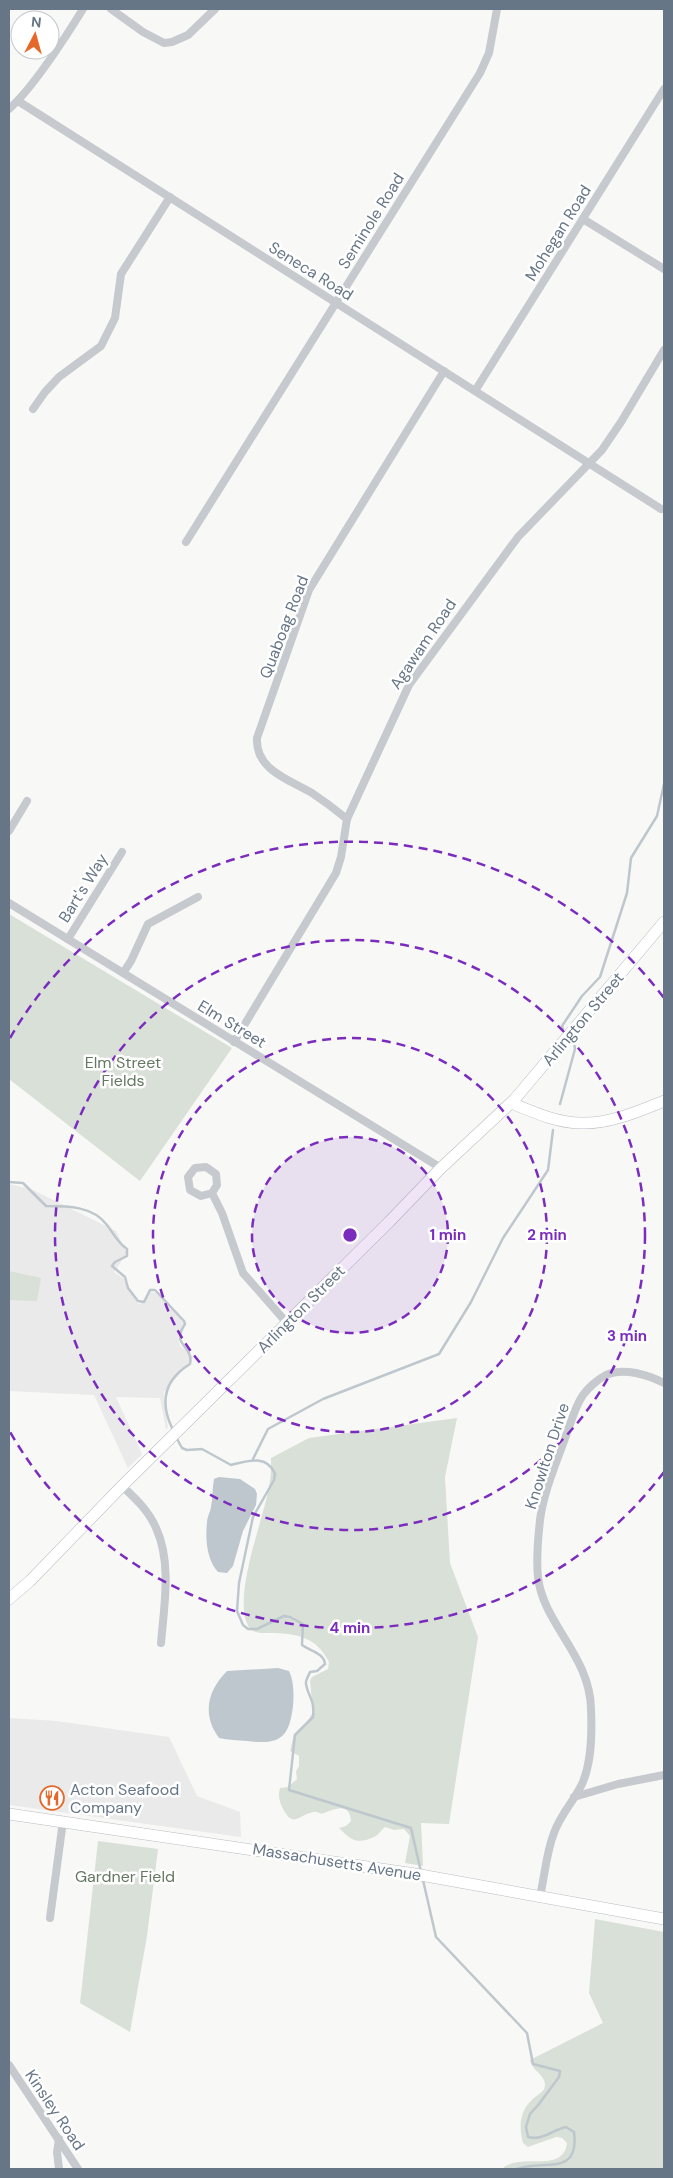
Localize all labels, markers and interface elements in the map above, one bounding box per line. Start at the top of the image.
north arrow [10,10,60,60]
text: N [30,13,42,32]
street label: Seminole Road [333,169,409,273]
street label: Mohegan Road [520,181,596,285]
street label: Seneca Road [265,237,357,305]
street label: Quaboag Road [255,572,313,682]
street label: Agawam Road [385,595,461,693]
street label: Bart's Way [54,850,112,926]
street label: Arlington Street [538,968,628,1070]
street label: Elm Street [194,995,270,1053]
park label: Elm Street Fields [85,1052,161,1091]
text: 1 min [430,1225,466,1245]
text: 2 min [527,1225,567,1245]
centre of rings [341,1226,359,1244]
street label: Arlington Street [252,1260,350,1358]
text: 3 min [607,1326,647,1346]
street label: Knowlton Drive [520,1400,574,1512]
text: 4 min [330,1618,370,1638]
place label: Acton Seafood Company [70,1779,179,1818]
restaurant icon: Acton Seafood Company [39,1785,65,1811]
street label: Massachusetts Avenue [251,1838,423,1886]
park label: Gardner Field [75,1866,175,1887]
street label: Kinsley Road [20,2066,90,2154]

